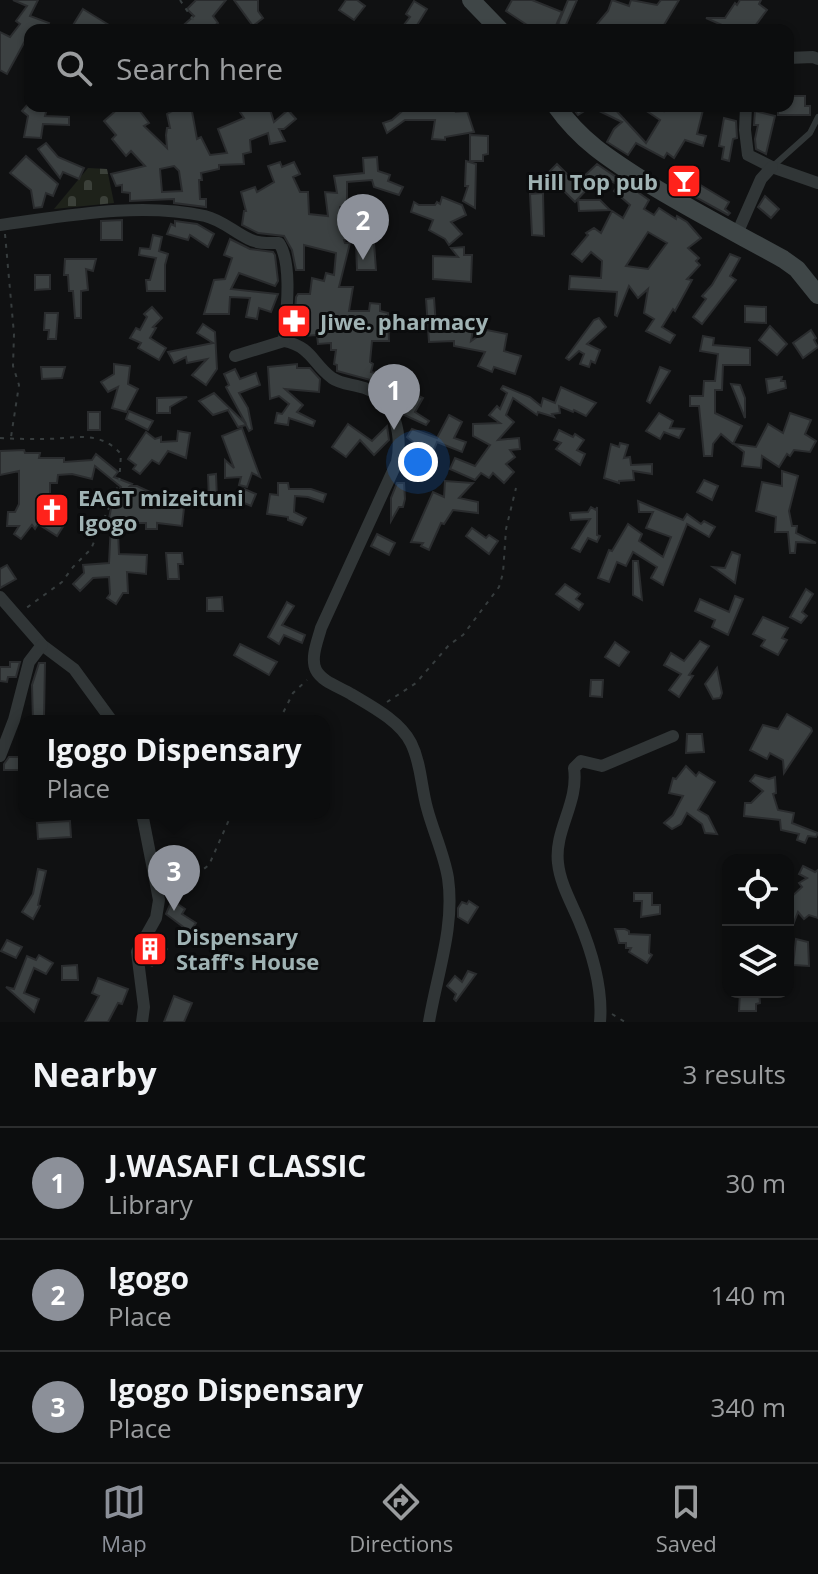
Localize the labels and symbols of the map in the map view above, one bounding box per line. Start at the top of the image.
bar icon: Hill Top pub [665,162,703,200]
place label: Hill Top pub [527,166,658,196]
pin: 2 [337,194,389,260]
pharmacy icon: Jiwe. pharmacy [275,302,313,340]
place label: Jiwe. pharmacy [318,306,489,336]
pin: 1 [368,364,420,430]
your location [398,442,438,482]
place label: EAGT mizeituni Igogo [78,482,244,537]
church icon: EAGT mizeituni Igogo [33,491,71,529]
pin: 3 [148,845,200,911]
place label: Dispensary Staff's House [176,921,319,976]
building icon: Dispensary Staff's House [131,930,169,968]

